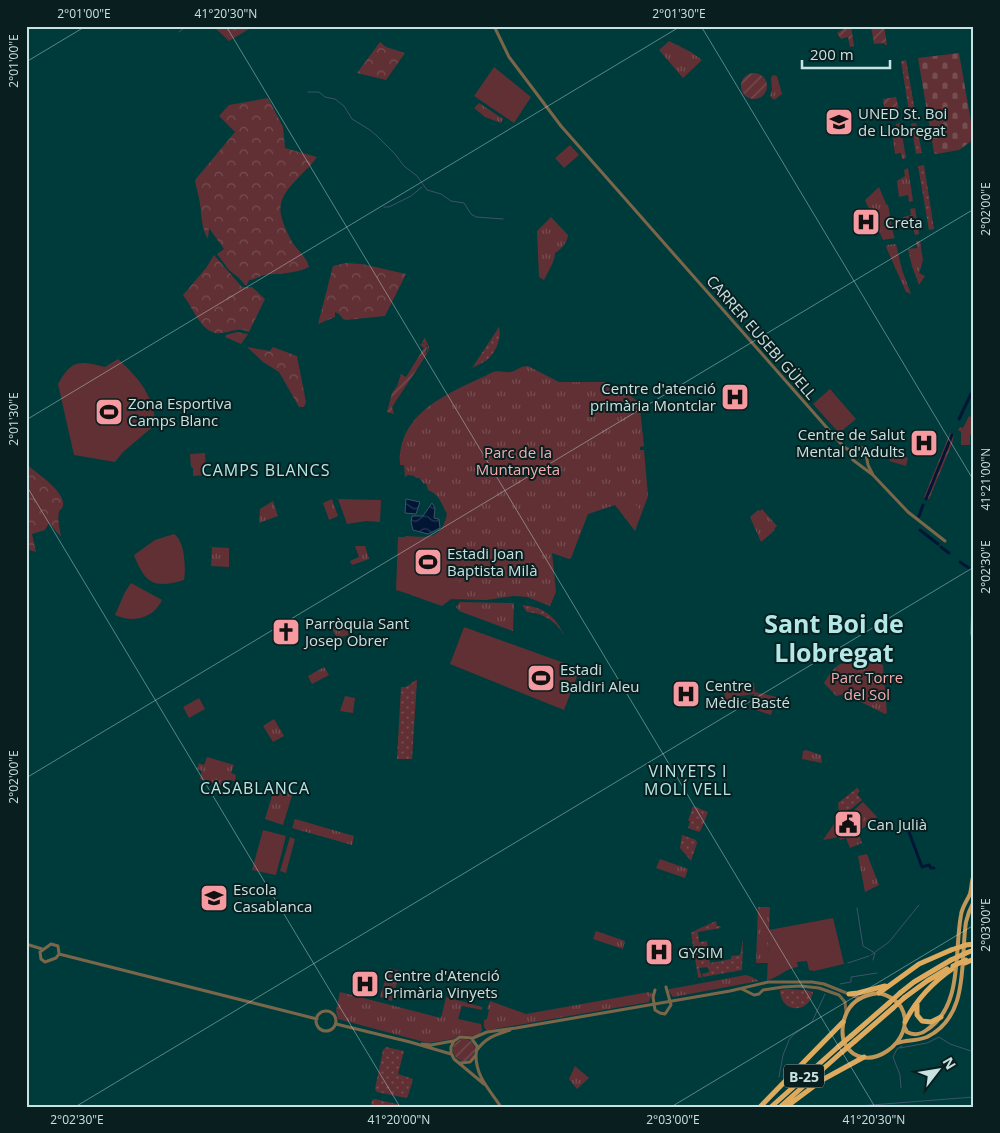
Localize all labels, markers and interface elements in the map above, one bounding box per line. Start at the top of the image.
text: 2°01'00"E [57,5,111,22]
text: 41°20'30"N [195,5,257,22]
text: 2°01'30"E [652,5,706,22]
text: 2°01'00"E [5,34,22,88]
scale bar [802,38,890,70]
text: 200 m [810,44,854,64]
place label: UNED St. Boi de Llobregat [858,103,947,140]
school or university icon: UNED St. Boi de Llobregat [824,107,854,137]
text: 2°02'00"E [977,182,994,236]
hospital icon: Creta [851,207,881,237]
place label: Creta [885,212,923,232]
street label: CARRER EUSEBI GÜELL [702,271,822,403]
place label: Centre d'atenció primària Montclar [590,378,716,415]
hospital icon: Centre d'atenció primària Montclar [720,382,750,412]
text: 2°01'30"E [5,392,22,446]
place label: Zona Esportiva Camps Blanc [128,393,232,430]
sports icon: Zona Esportiva Camps Blanc [94,397,124,427]
place label: Centre de Salut Mental d'Adults [796,424,905,461]
hospital icon: Centre de Salut Mental d'Adults [909,428,939,458]
park label: Parc de la Muntanyeta [476,442,560,479]
text: 41°21'00"N [977,448,994,510]
district label: CAMPS BLANCS [202,459,330,481]
text: 2°02'30"E [977,540,994,594]
place label: Estadi Joan Baptista Milà [447,543,537,580]
sports icon: Estadi Joan Baptista Milà [413,547,443,577]
district label: Sant Boi de Llobregat [764,606,904,669]
place label: Parròquia Sant Josep Obrer [303,613,409,650]
church icon: Parròquia Sant Josep Obrer [271,617,301,647]
place label: Estadi Baldiri Aleu [560,659,639,696]
sports icon: Estadi Baldiri Aleu [526,663,556,693]
park label: Parc Torre del Sol [831,667,903,704]
place label: Centre Mèdic Basté [705,675,790,712]
hospital icon: Centre Mèdic Basté [671,679,701,709]
text: 2°02'00"E [5,750,22,804]
district label: VINYETS I MOLÍ VELL [644,760,732,800]
district label: CASABLANCA [200,777,310,799]
public building icon: Can Julià [833,809,863,839]
place label: Can Julià [867,814,927,834]
place label: Escola Casablanca [233,879,312,916]
school or university icon: Escola Casablanca [199,883,229,913]
text: 2°03'00"E [977,898,994,952]
hospital icon: GYSIM [644,937,674,967]
place label: GYSIM [678,942,723,962]
place label: Centre d'Atenció Primària Vinyets [384,965,500,1002]
hospital icon: Centre d'Atenció Primària Vinyets [350,969,380,999]
north arrow [912,1046,962,1096]
text: N [938,1053,961,1073]
road number: B-25 [784,1064,824,1088]
text: 2°02'30"E [50,1111,104,1128]
text: 41°20'00"N [368,1111,430,1128]
text: 2°03'00"E [646,1111,700,1128]
text: 41°20'30"N [843,1111,905,1128]

